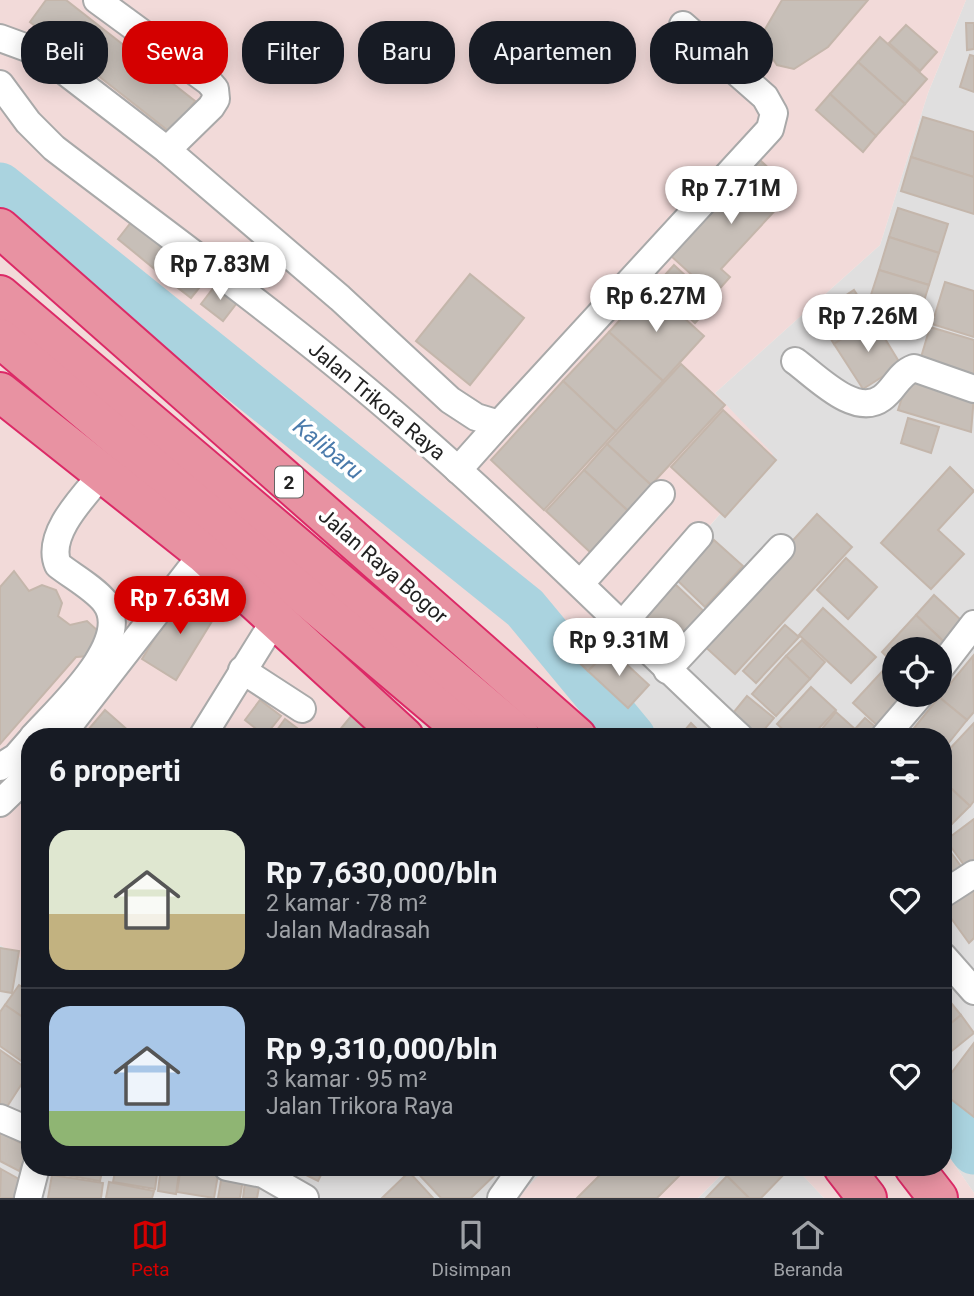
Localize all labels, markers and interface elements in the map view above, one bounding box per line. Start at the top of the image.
chip: Beli [21,21,108,84]
chip: Sewa [122,21,228,84]
chip: Filter [242,21,344,84]
chip: Baru [358,21,455,84]
chip: Apartemen [469,21,636,84]
chip: Rumah [650,21,773,84]
pin: Rp 7.71M [659,166,803,226]
text: Rp 7.71M [681,175,781,202]
pin: Rp 7.83M [148,243,292,302]
text: Rp 7.83M [170,251,270,278]
pin: Rp 6.27M [584,274,728,334]
text: Rp 6.27M [606,283,706,310]
pin: Rp 7.26M [796,294,940,354]
text: Rp 7.26M [818,303,918,330]
street label: Jalan Trikora Raya [304,337,450,465]
water label: Kalibaru [288,413,368,485]
road number: 2 [275,467,303,498]
street label: Jalan Raya Bogor [314,504,452,628]
pin: Rp 7.63M [108,576,252,636]
text: Rp 7.63M [130,585,230,612]
pin: Rp 9.31M [547,618,691,678]
text: Rp 9.31M [569,627,669,654]
map controls [882,637,952,707]
button: locate [882,637,952,707]
icon: filters [886,751,924,789]
text: 6 properti [49,753,181,788]
text: Rp 7,630,000/bln [266,855,498,890]
icon: home [105,858,189,942]
icon: heart [886,881,924,919]
text: 2 kamar · 78 m² [266,890,427,917]
text: Jalan Madrasah [266,917,430,944]
text: Rp 9,310,000/bln [266,1031,498,1066]
icon: home [105,1034,189,1118]
icon: heart [886,1057,924,1095]
text: 3 kamar · 95 m² [266,1066,427,1093]
text: Jalan Trikora Raya [266,1093,454,1120]
tab: Peta [131,1216,169,1281]
tab: Disimpan [431,1216,511,1281]
tab: Beranda [773,1216,843,1281]

